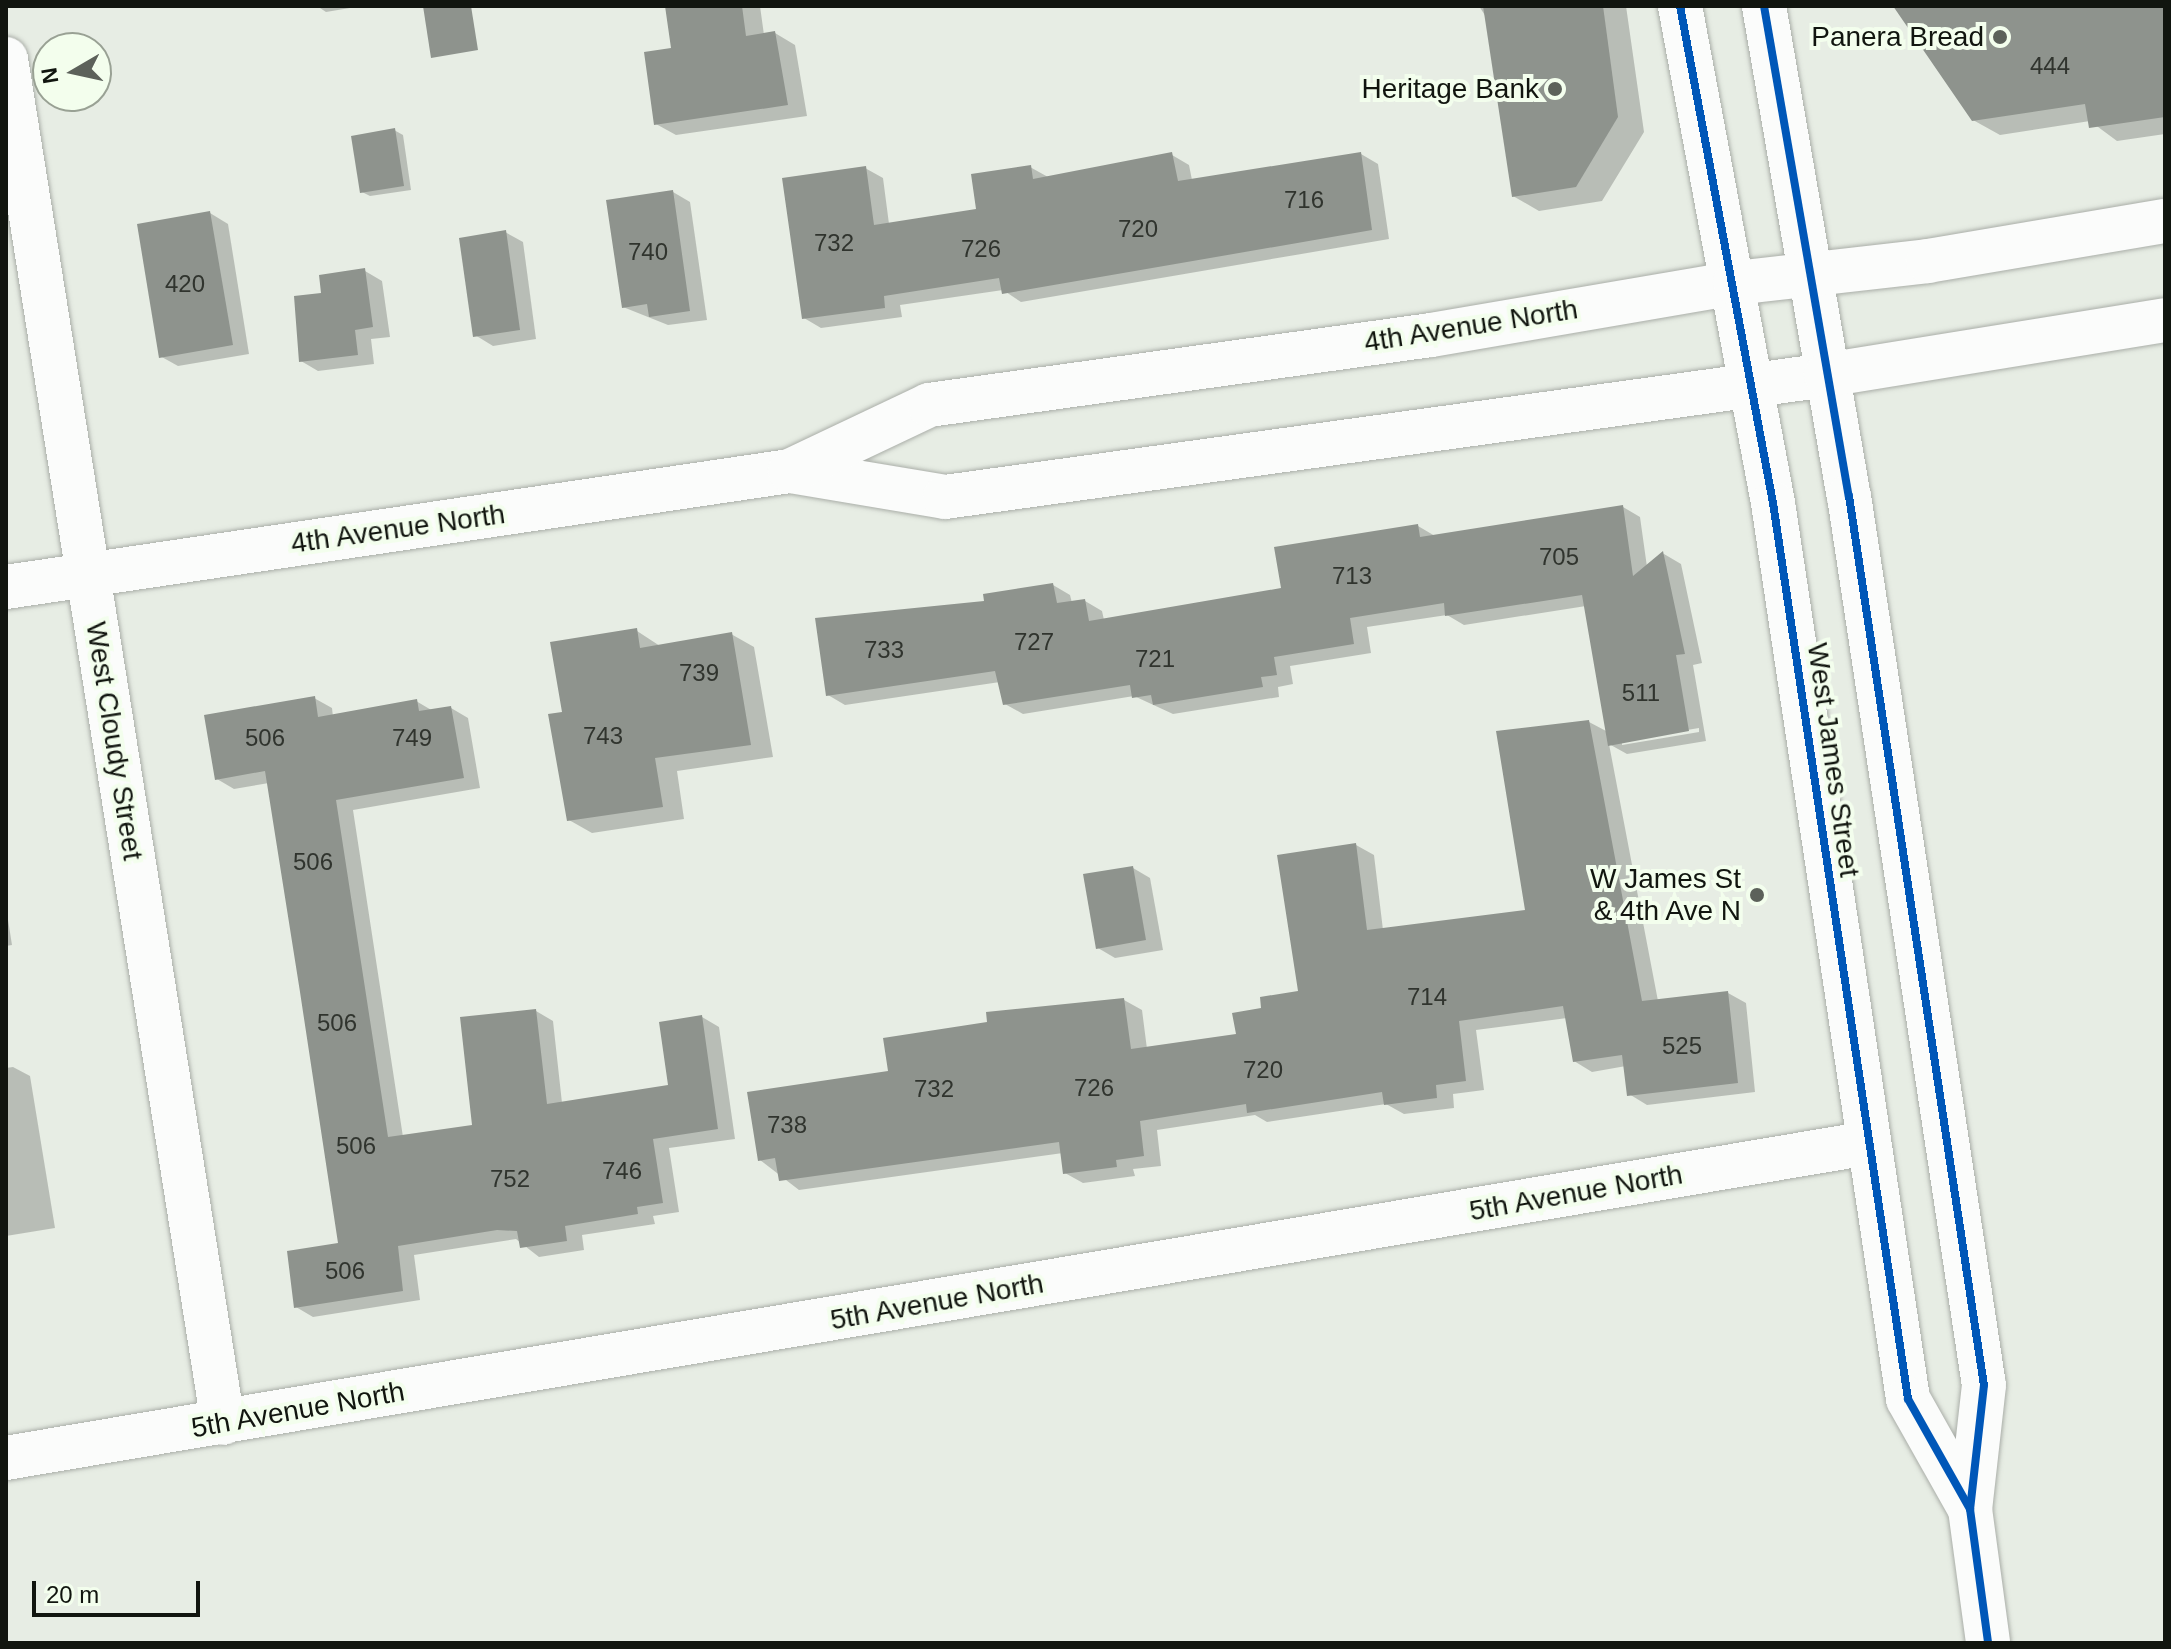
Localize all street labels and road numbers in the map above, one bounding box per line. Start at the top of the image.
street label: 4th Avenue North [1361,292,1581,360]
street label: 4th Avenue North [288,497,508,561]
street label: West Cloudy Street [79,620,149,862]
street label: West James Street [1800,641,1866,879]
street label: 5th Avenue North [1466,1158,1686,1228]
street label: 5th Avenue North [827,1267,1047,1337]
street label: 5th Avenue North [188,1375,408,1445]

